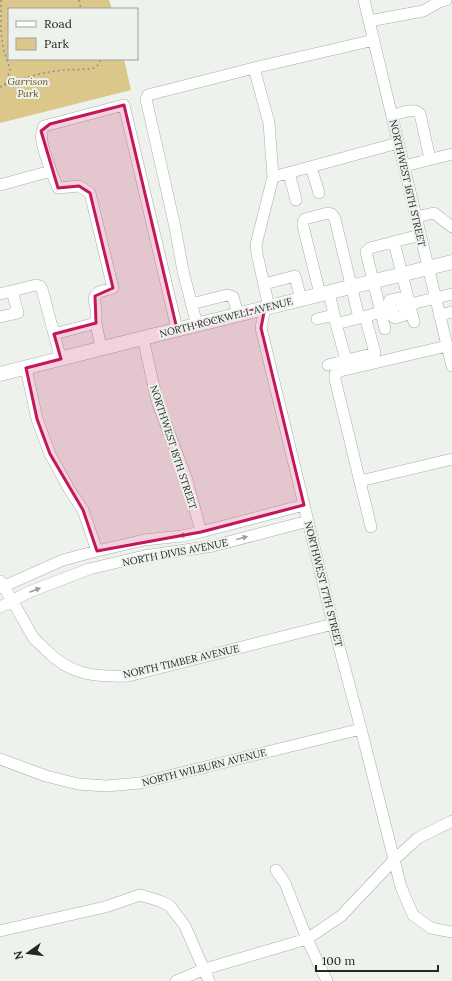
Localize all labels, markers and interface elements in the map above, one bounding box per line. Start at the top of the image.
legend [8,8,138,60]
text: Road [44,16,72,31]
text: Park [44,36,70,51]
park label: Garrison Park [8,75,49,100]
street label: NORTHWEST 16TH STREET [387,118,429,249]
street label: NORTH ROCKWELL AVENUE [158,295,294,340]
street label: NORTHWEST 18TH STREET [147,383,200,512]
street label: NORTHWEST 17TH STREET [302,520,346,649]
one-way arrow [179,532,191,538]
one-way arrow [236,535,248,541]
street label: NORTH DIVIS AVENUE [121,536,229,569]
one-way arrow [29,586,41,592]
street label: NORTH TIMBER AVENUE [122,642,240,681]
street label: NORTH WILBURN AVENUE [141,746,268,789]
north arrow [8,933,48,973]
scale bar [316,947,438,973]
text: N [10,949,26,961]
text: 100 m [322,953,355,968]

